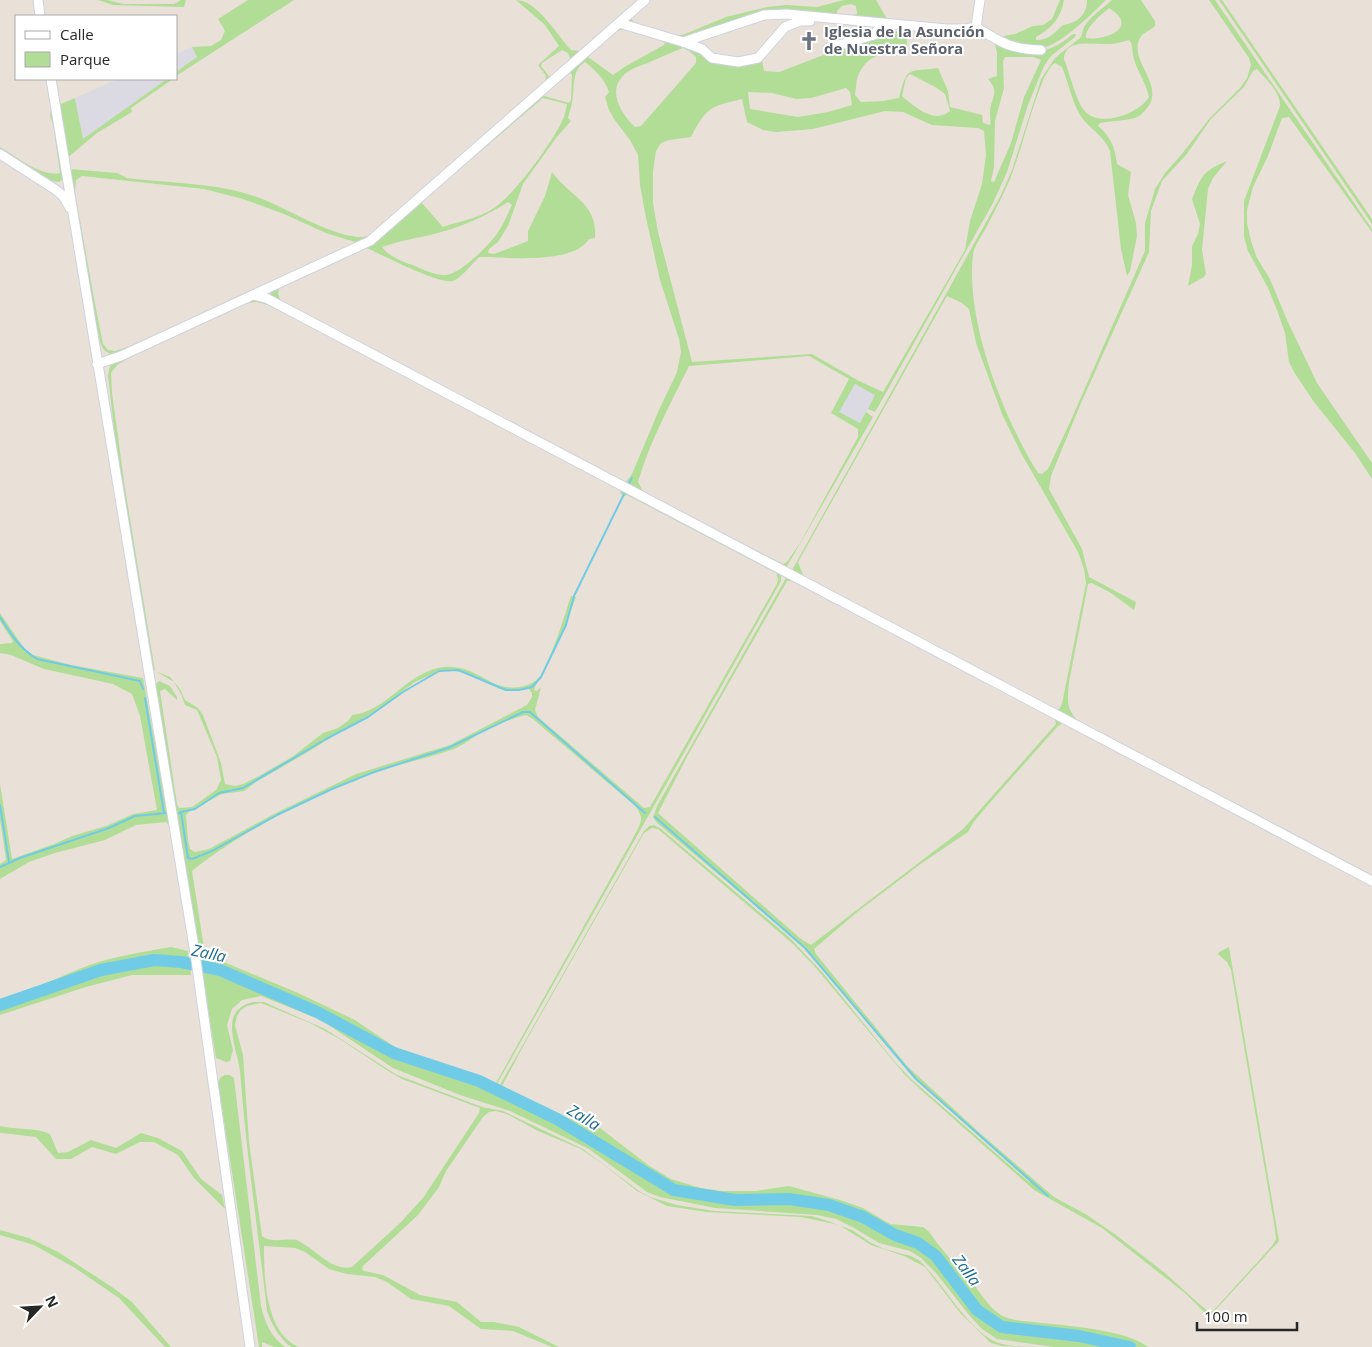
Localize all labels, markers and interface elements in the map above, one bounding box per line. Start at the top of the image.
legend [15,15,178,80]
place label: Iglesia de la Asunción de Nuestra Señora [824,21,985,58]
text: Calle [60,24,94,44]
church icon: Iglesia de la Asunción de Nuestra Señora [798,30,820,52]
text: Parque [60,49,110,69]
water label: Zalla [189,938,228,967]
water label: Zalla [563,1098,605,1135]
water label: Zalla [947,1249,986,1290]
north arrow [15,1282,65,1332]
text: N [41,1292,63,1310]
scale bar [1197,1300,1297,1332]
text: 100 m [1204,1306,1248,1326]

